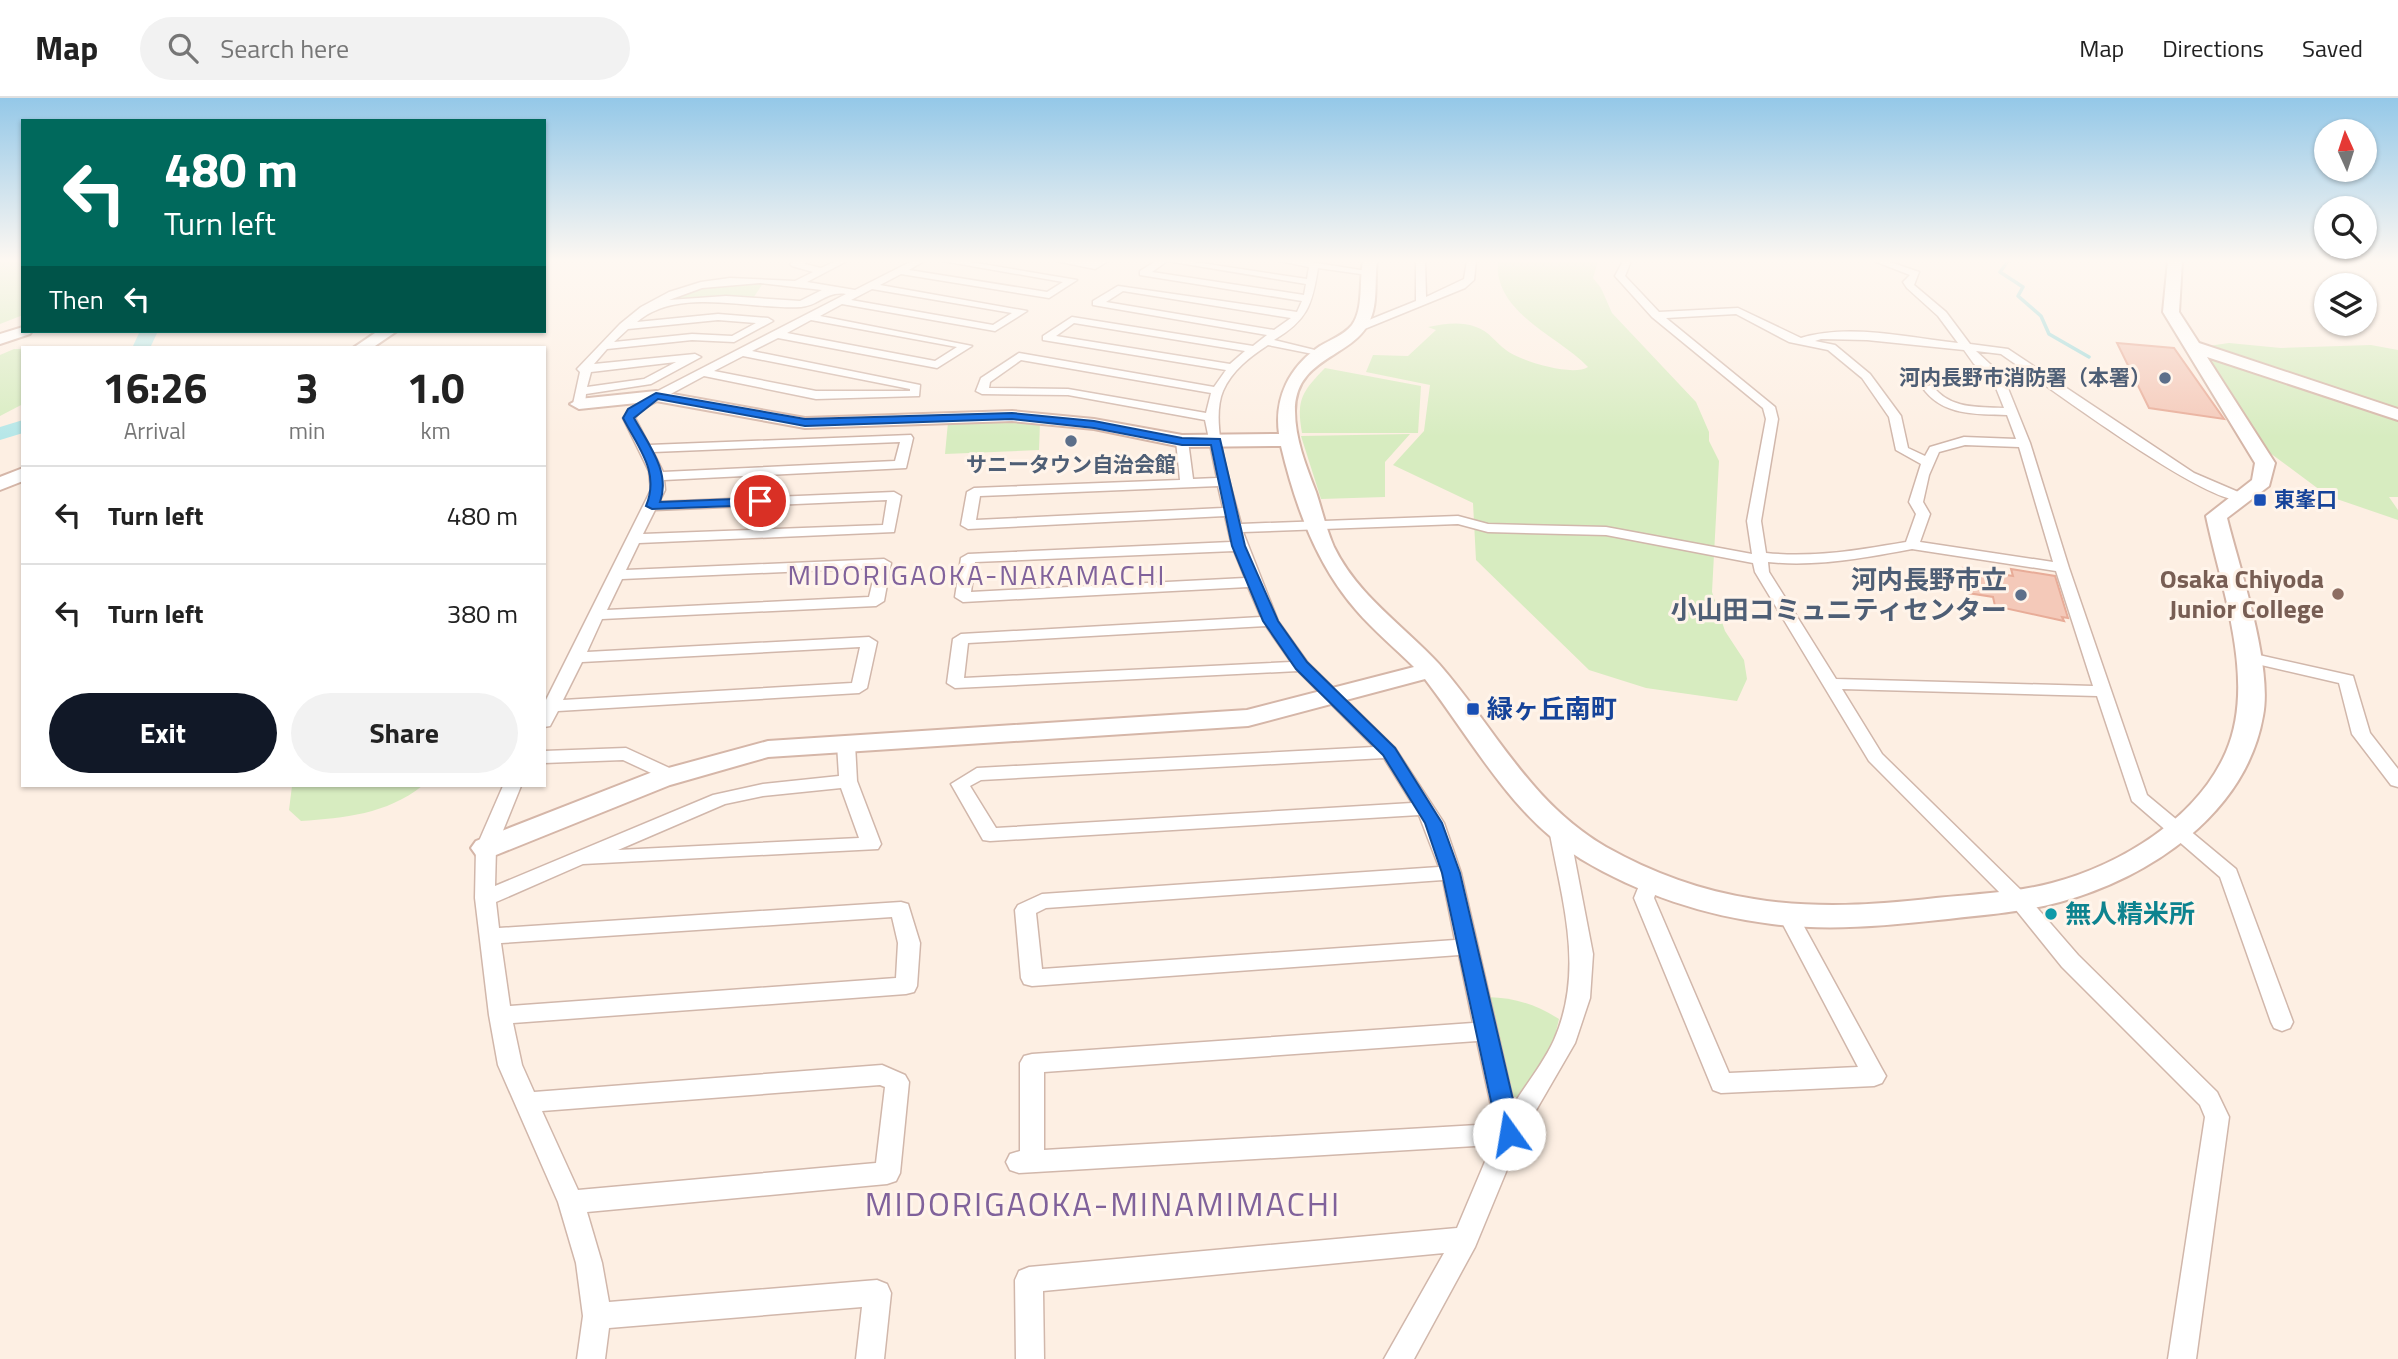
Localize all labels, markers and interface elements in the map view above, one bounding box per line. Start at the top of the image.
search box [140,17,630,80]
text: Map [35,23,98,73]
icon: search [164,29,202,67]
text: Search here [220,29,349,68]
text: Map [2079,30,2124,66]
text: Directions [2162,30,2264,66]
text: Saved [2302,30,2363,66]
north arrow [2314,119,2376,182]
map controls [2314,119,2377,336]
text: 480 m [164,131,298,206]
icon: left [49,147,140,238]
button: search [2314,196,2377,259]
text: Turn left [164,199,276,247]
button: layers [2314,273,2377,336]
text: Then [49,280,104,319]
icon: left [118,280,156,318]
text: 16:26 [102,355,207,419]
text: 3 [295,355,319,419]
text: 1.0 [407,355,465,419]
place label: 河内長野市消防署（本署） [1899,361,2151,393]
marker: 河内長野市消防署（本署） [2157,370,2173,386]
text: Arrival [124,413,186,448]
text: min [289,413,325,448]
text: km [421,413,451,448]
marker: サニータウン自治会館 [1063,433,1079,449]
place label: サニータウン自治会館 [966,448,1176,480]
pin [730,471,790,531]
icon: arrive [741,482,779,520]
place label: 東峯口 [2274,483,2337,515]
marker: 東峯口 [2252,492,2268,508]
icon: left [49,496,87,534]
text: Turn left [108,496,203,535]
text: 480 m [447,496,518,535]
district label: MIDORIGAOKA-NAKAMACHI [788,553,1166,596]
place label: Osaka Chiyoda Junior College [2160,559,2324,628]
place label: 河内長野市立 小山田コミュニティセンター [1671,560,2007,629]
marker: Osaka Chiyoda Junior College [2330,586,2346,602]
marker: 河内長野市立 小山田コミュニティセンター [2013,587,2029,603]
icon: left [49,594,87,632]
text: Turn left [108,594,203,633]
text: 380 m [447,594,518,633]
place label: 緑ヶ丘南町 [1487,689,1617,728]
button: Exit [49,693,277,773]
button: Share [291,693,518,773]
marker: 緑ヶ丘南町 [1465,701,1481,717]
place label: 無人精米所 [2065,894,2195,933]
marker: 無人精米所 [2043,906,2059,922]
position arrow [1472,1097,1546,1171]
district label: MIDORIGAOKA-MINAMIMACHI [865,1179,1341,1229]

